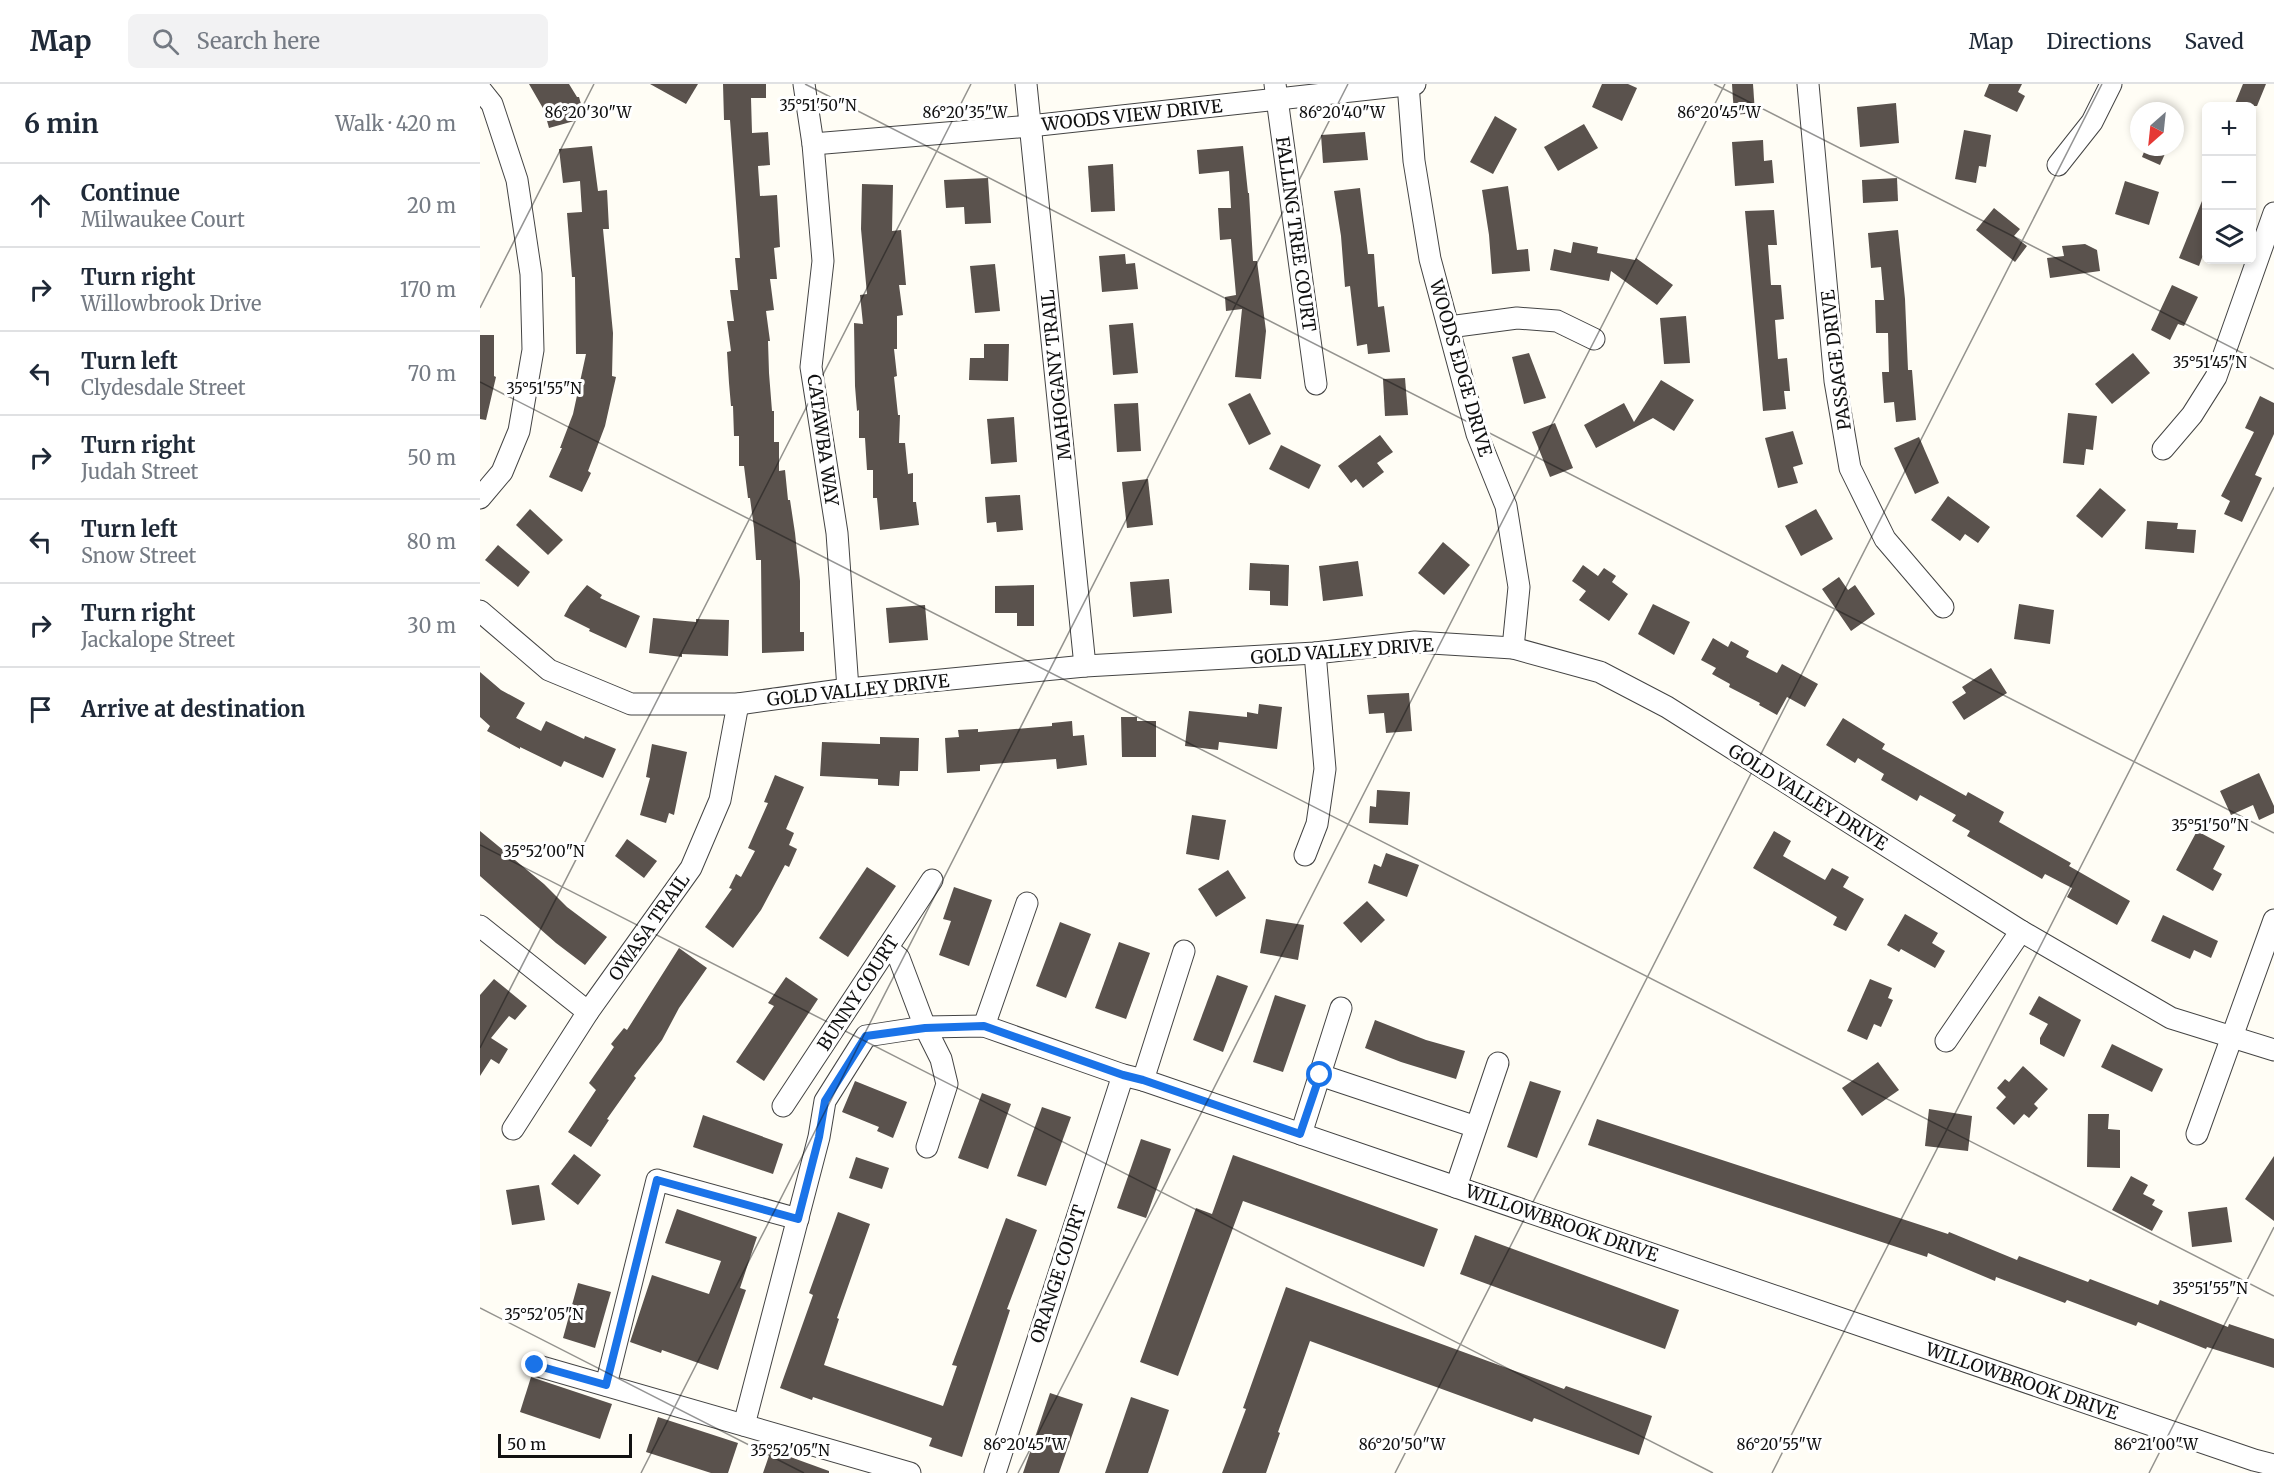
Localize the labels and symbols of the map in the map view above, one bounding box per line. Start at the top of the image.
street label: WOODS VIEW DRIVE [1040,94,1224,136]
text: 35°51'50"N [779,96,857,115]
north arrow [2130,102,2184,156]
text: 86°20'30"W [545,103,632,122]
text: 86°20'35"W [923,103,1009,122]
text: 86°20'40"W [1299,103,1386,122]
text: 86°20'45"W [1677,103,1762,122]
street label: FALLING TREE COURT [1271,135,1321,334]
street label: WOODS EDGE DRIVE [1424,276,1497,460]
street label: PASSAGE DRIVE [1816,288,1856,431]
street label: MAHOGANY TRAIL [1036,289,1076,461]
text: 35°51'45"N [2173,353,2248,372]
street label: CATAWBA WAY [802,373,844,508]
text: 35°51'55"N [506,379,582,398]
street label: GOLD VALLEY DRIVE [1250,633,1435,669]
street label: GOLD VALLEY DRIVE [766,669,951,711]
street label: GOLD VALLEY DRIVE [1724,739,1892,856]
text: 35°51'50"N [2171,816,2249,835]
text: 35°52'00"N [503,842,585,861]
street label: OWASA TRAIL [604,869,694,985]
street label: BUNNY COURT [812,931,904,1055]
route start [1306,1061,1332,1087]
street label: WILLOWBROOK DRIVE [1462,1179,1662,1267]
street label: ORANGE COURT [1025,1202,1091,1346]
text: 35°51'55"N [2172,1279,2248,1298]
text: 35°52'05"N [504,1305,584,1324]
street label: WILLOWBROOK DRIVE [1922,1337,2122,1425]
route end [521,1351,547,1377]
scale bar [498,1431,632,1458]
text: 86°20'45"W [983,1435,1068,1454]
text: 86°20'50"W [1359,1435,1446,1454]
text: 86°20'55"W [1737,1435,1822,1454]
text: 86°21'00"W [2114,1435,2199,1454]
text: 35°52'05"N [750,1441,830,1460]

